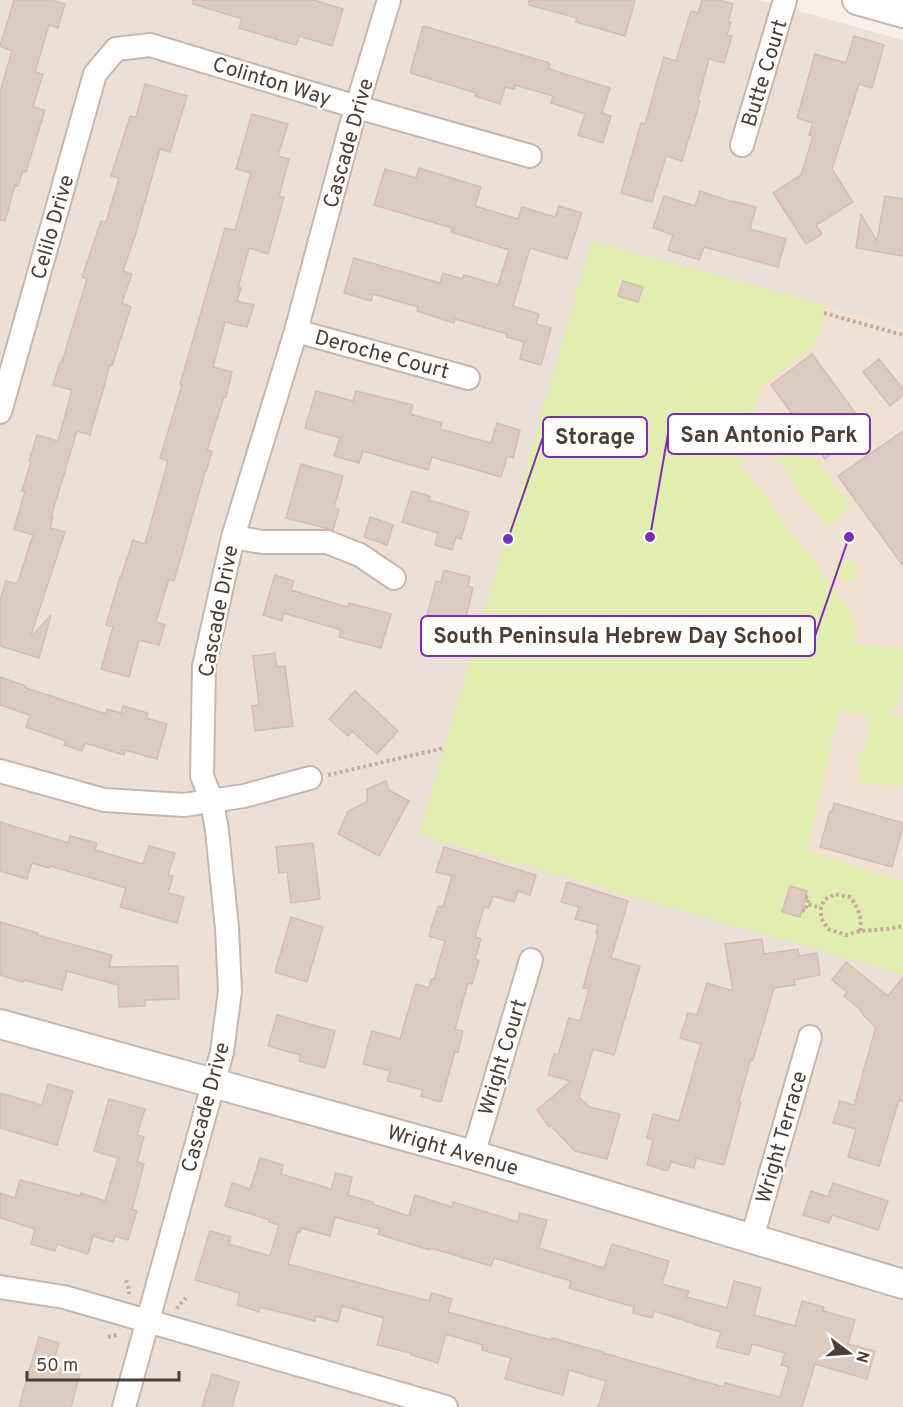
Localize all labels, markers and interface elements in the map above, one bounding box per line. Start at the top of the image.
street label: Butte Court [736,16,795,130]
street label: Colinton Way [209,52,334,113]
street label: Cascade Drive [318,75,381,211]
street label: Celilo Drive [26,172,81,283]
street label: Deroche Court [311,325,452,386]
callout: San Antonio Park [668,414,870,454]
callout: Storage [543,417,647,457]
text: San Antonio Park [680,423,858,450]
text: Storage [555,425,635,452]
street label: Cascade Drive [193,543,245,679]
callout: South Peninsula Hebrew Day School [421,616,815,656]
text: South Peninsula Hebrew Day School [433,624,803,651]
street label: Wright Court [473,996,534,1119]
street label: Cascade Drive [176,1039,237,1175]
street label: Wright Terrace [751,1068,814,1207]
street label: Wright Avenue [384,1120,521,1183]
north arrow [819,1323,879,1383]
scale bar [27,1344,178,1382]
text: N [850,1348,873,1365]
text: 50 m [36,1355,78,1378]

